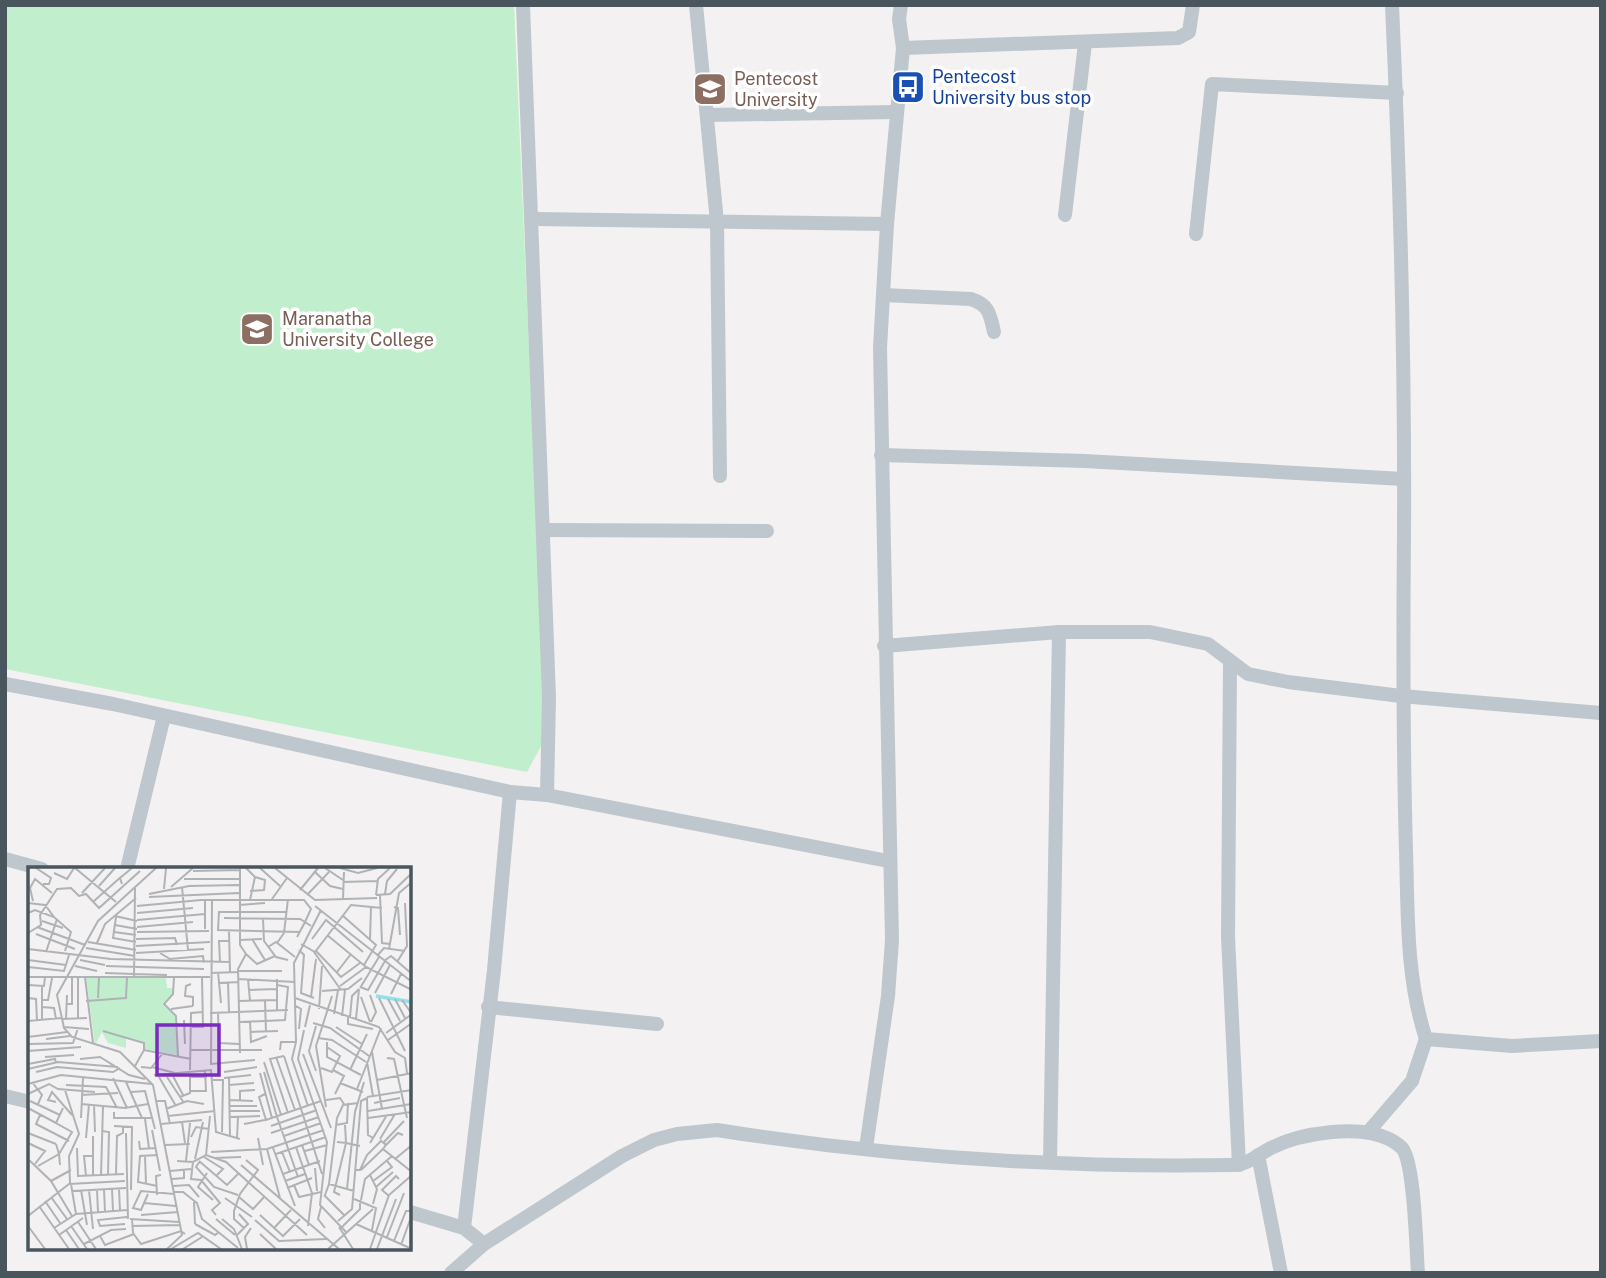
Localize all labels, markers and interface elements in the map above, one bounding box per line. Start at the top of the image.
place label: Pentecost University bus stop [932,66,1091,108]
place label: Pentecost University [734,68,818,110]
bus stop icon: Pentecost University bus stop [889,68,927,106]
school or university icon: Pentecost University [691,70,729,108]
place label: Maranatha University College [282,308,434,350]
school or university icon: Maranatha University College [238,310,276,348]
inset map [28,867,411,1250]

